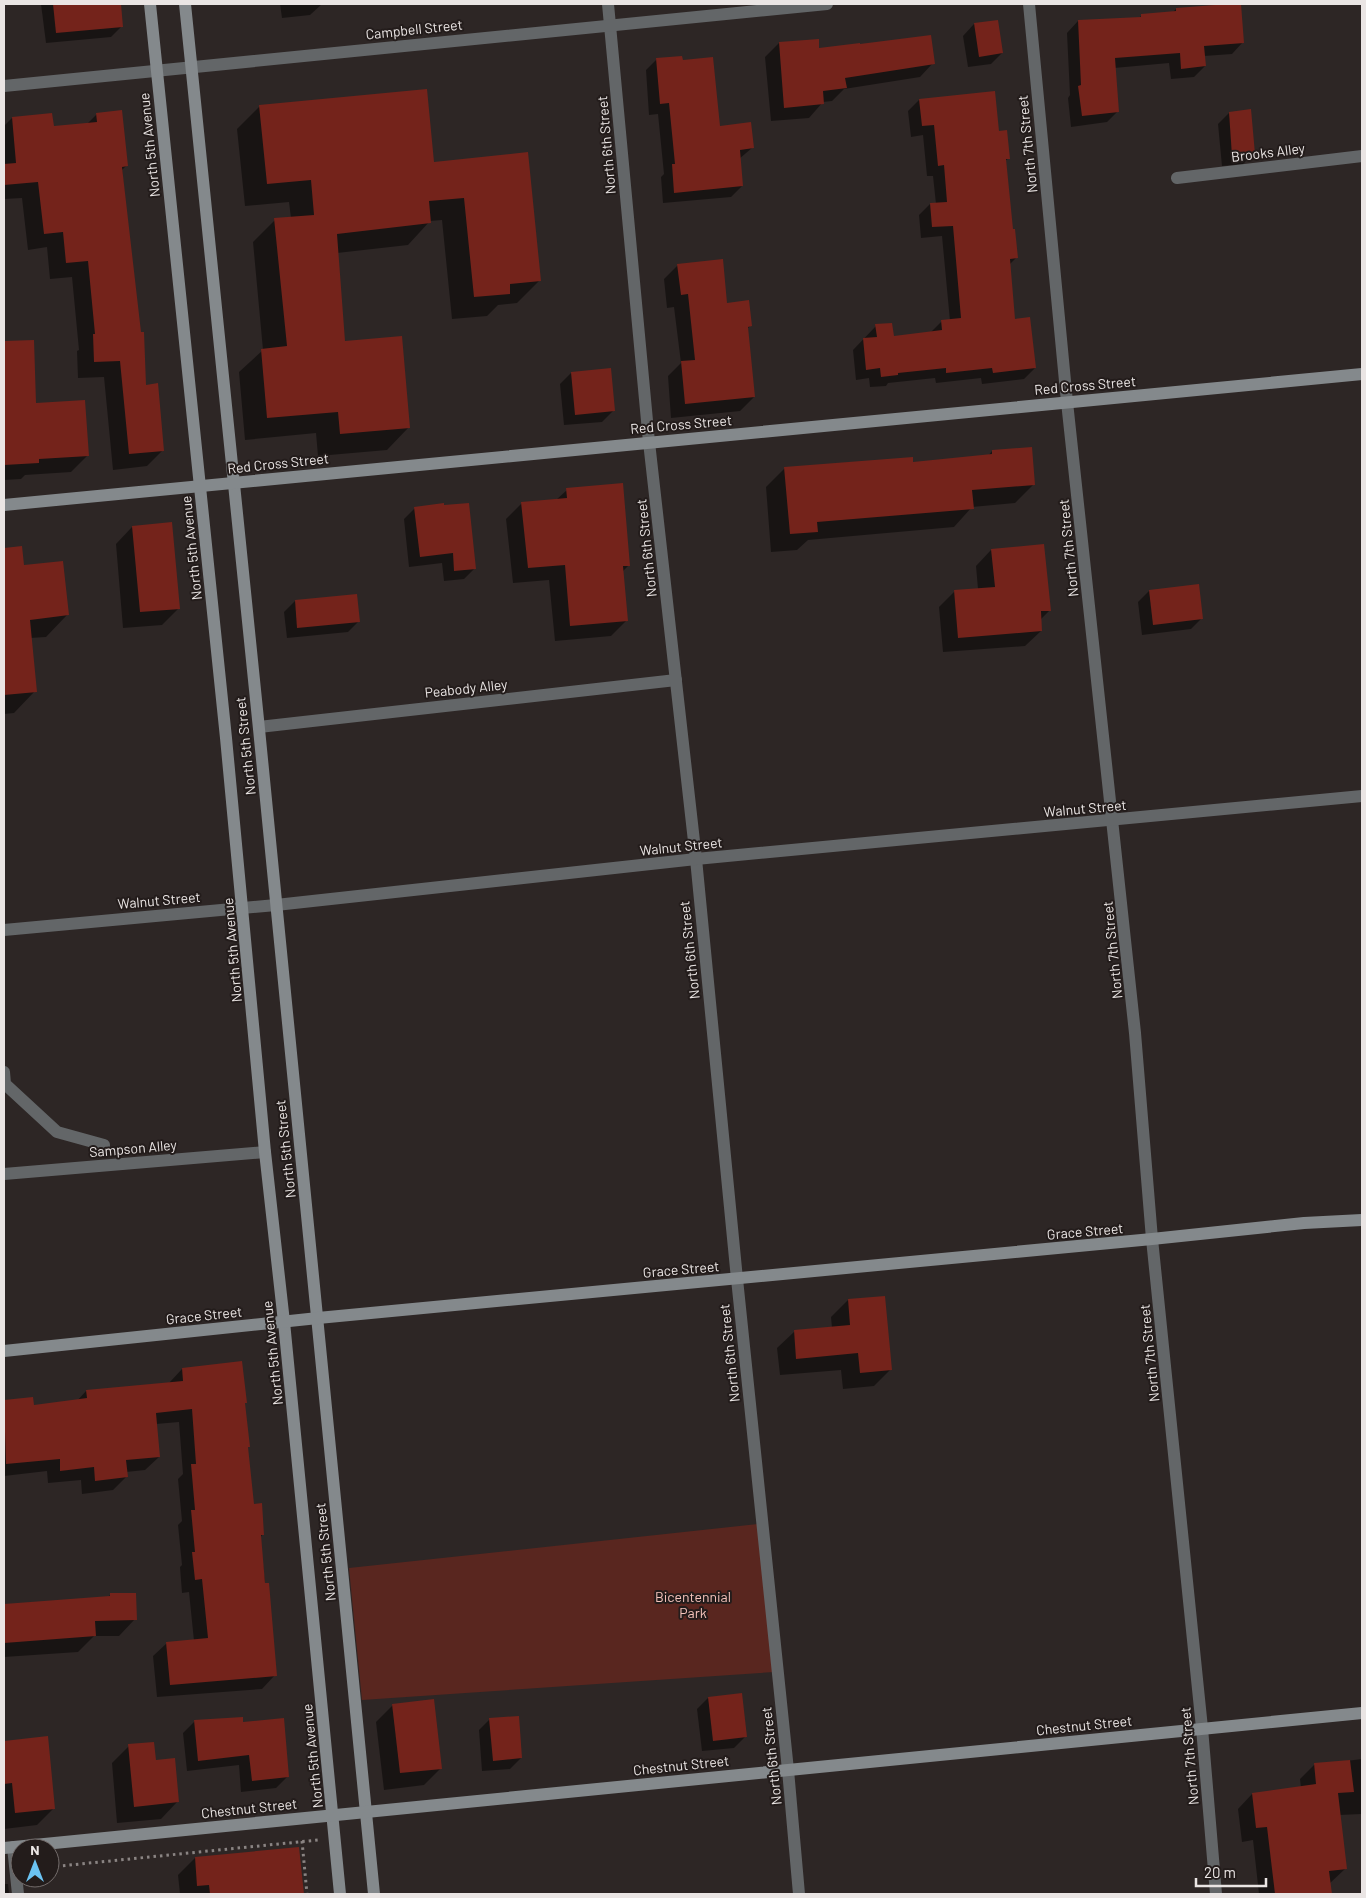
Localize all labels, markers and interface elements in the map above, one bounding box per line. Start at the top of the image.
street label: Campbell Street [365,15,463,43]
street label: North 5th Avenue [135,92,163,198]
street label: North 7th Street [1013,94,1041,194]
street label: North 6th Street [593,95,619,195]
street label: Brooks Alley [1230,139,1306,165]
street label: Red Cross Street [1034,372,1136,398]
street label: Red Cross Street [630,411,732,437]
street label: Red Cross Street [226,449,330,477]
street label: North 5th Avenue [177,495,205,601]
street label: North 6th Street [632,498,660,598]
street label: North 7th Street [1054,498,1082,598]
street label: Peabody Alley [424,675,509,701]
street label: North 5th Street [231,696,259,796]
street label: Walnut Street [1043,796,1127,820]
street label: Walnut Street [639,833,723,859]
street label: Walnut Street [117,888,201,912]
street label: North 5th Avenue [219,897,245,1003]
street label: North 6th Street [675,900,703,1000]
street label: North 7th Street [1098,900,1126,1000]
street label: North 5th Street [271,1099,299,1199]
street label: Sampson Alley [88,1136,178,1160]
street label: Grace Street [1046,1219,1124,1243]
street label: Grace Street [642,1257,720,1281]
street label: North 5th Avenue [258,1300,286,1406]
street label: Grace Street [165,1303,243,1327]
street label: North 6th Street [715,1303,743,1403]
street label: North 7th Street [1135,1303,1163,1403]
street label: North 5th Street [311,1502,339,1602]
park label: Bicentennial Park [655,1588,731,1621]
street label: North 5th Avenue [298,1703,326,1809]
street label: North 6th Street [757,1706,785,1806]
street label: North 7th Street [1176,1706,1202,1806]
street label: Chestnut Street [1035,1712,1133,1738]
street label: Chestnut Street [632,1752,730,1778]
street label: Chestnut Street [200,1795,298,1821]
north arrow [10,1838,60,1888]
text: N [30,1841,40,1858]
scale bar [1196,1856,1266,1888]
text: 20 m [1204,1863,1236,1881]

